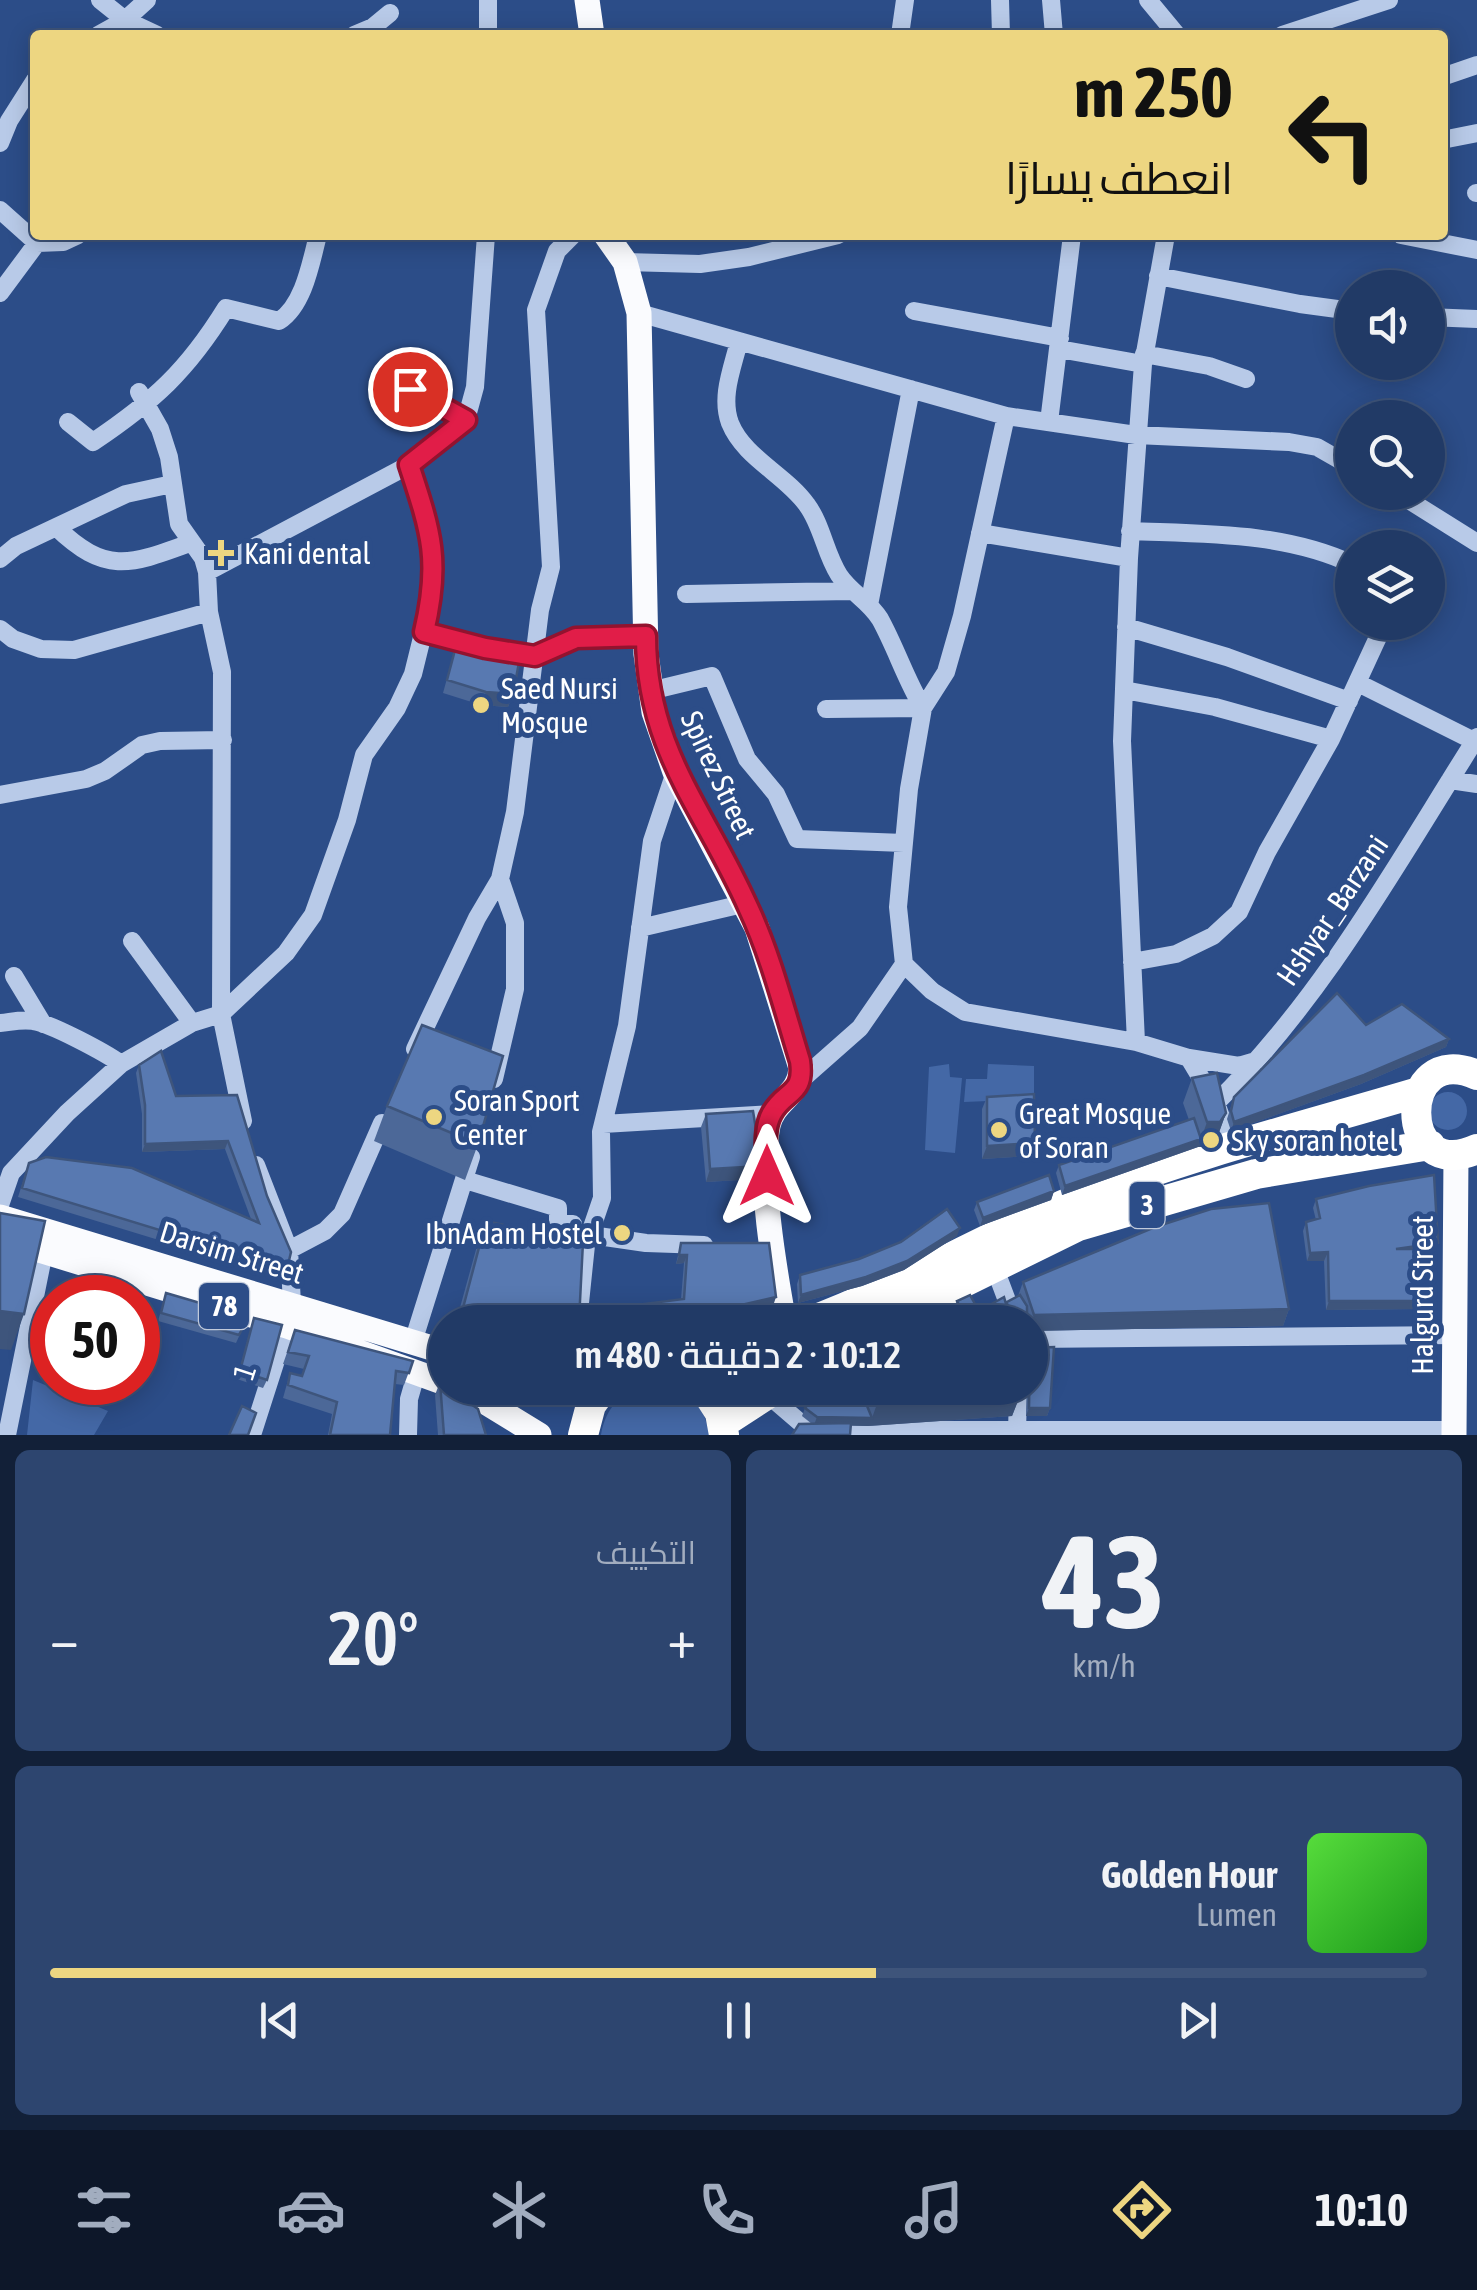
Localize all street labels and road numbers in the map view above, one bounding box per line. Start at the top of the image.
street label: Spirez Street [675,706,763,844]
street label: Hshyar_Barzani [1269,829,1395,991]
road number: 3 [1130,1182,1164,1228]
street label: Darsim Street [156,1214,308,1290]
street label: Halgurd Street [1405,1215,1439,1375]
road number: 78 [199,1283,249,1329]
street label: 1 [226,1360,262,1384]

